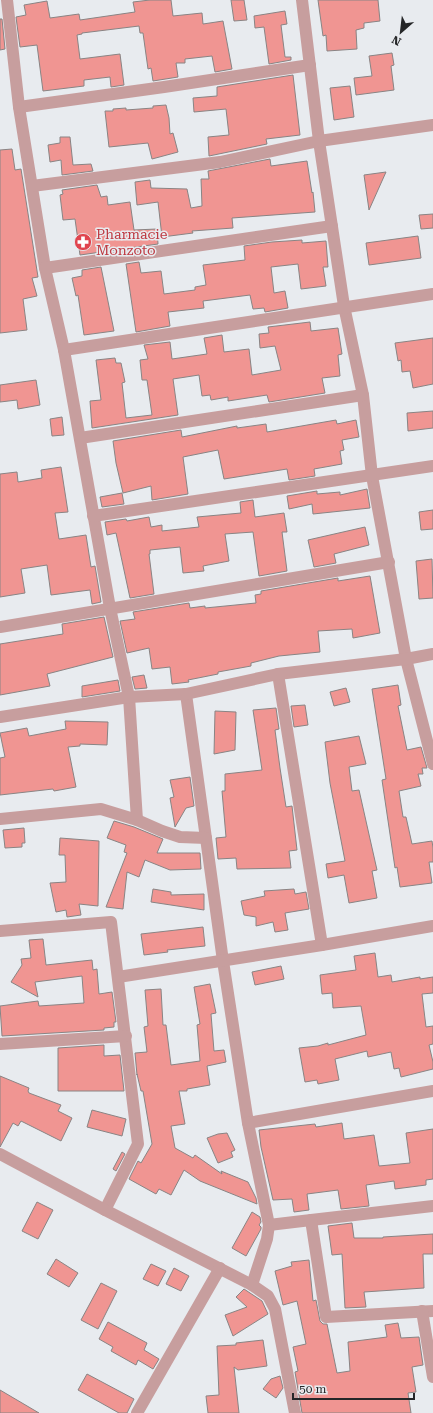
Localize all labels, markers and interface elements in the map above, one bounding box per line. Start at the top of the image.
north arrow [381,12,421,52]
text: N [389,32,403,48]
place label: Pharmacie Monzoto [96,226,168,258]
pharmacy icon: Pharmacie Monzoto [73,232,93,252]
scale bar [293,1375,414,1401]
text: 50 m [299,1382,326,1396]

